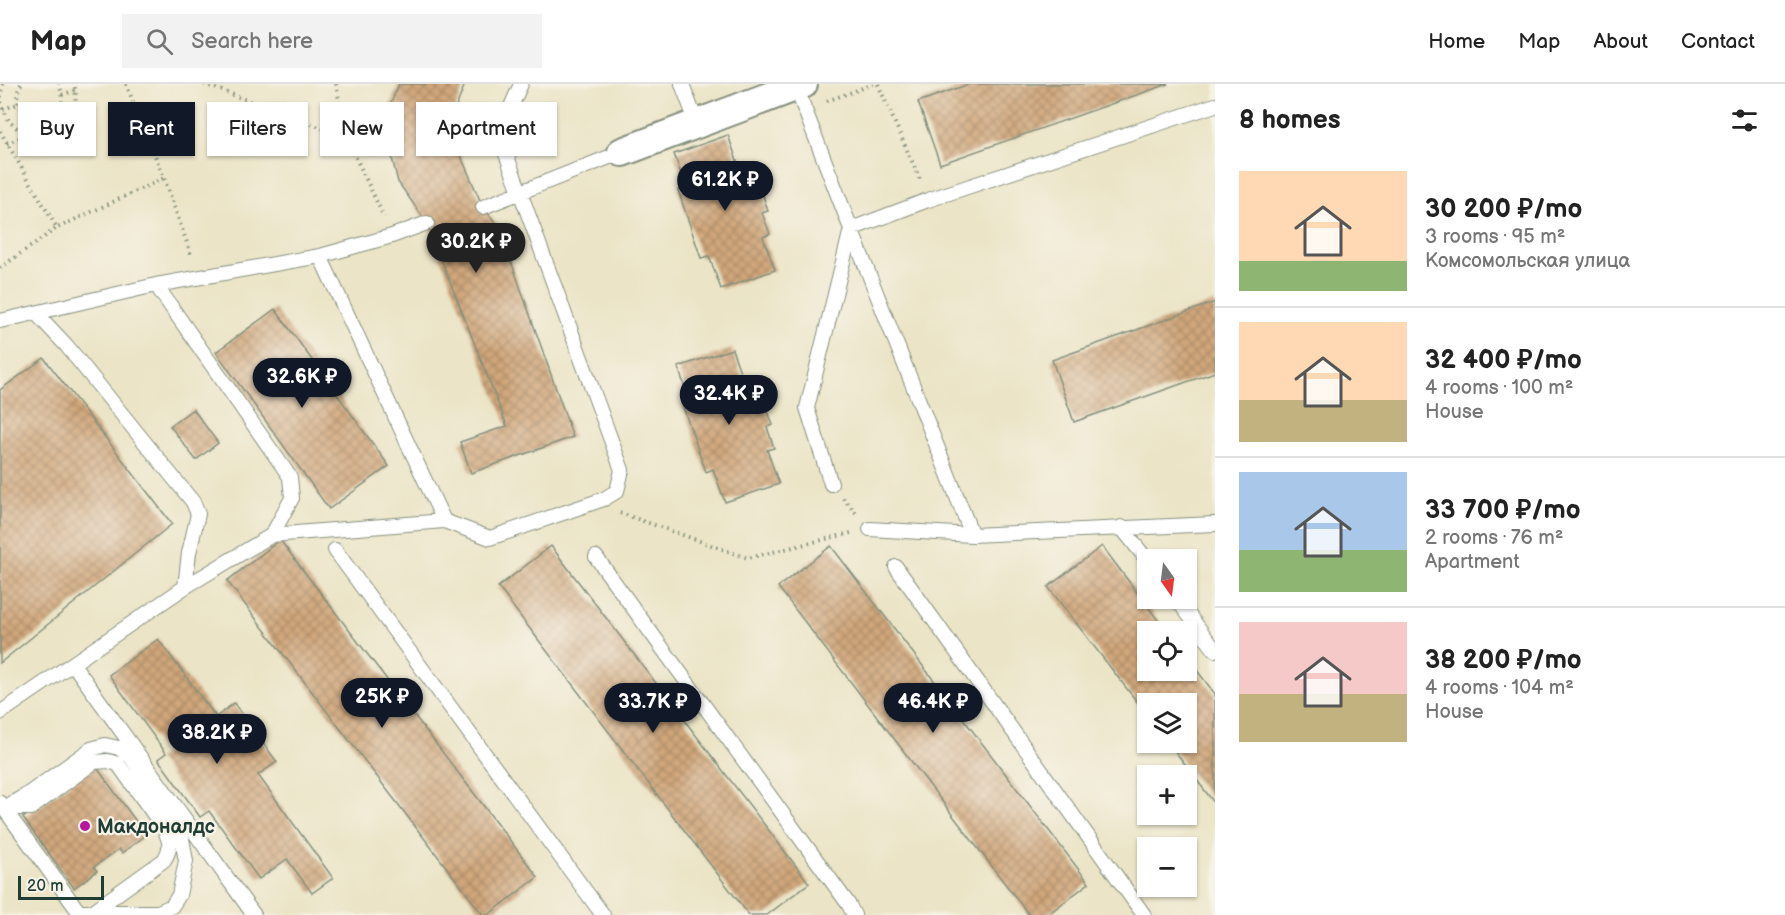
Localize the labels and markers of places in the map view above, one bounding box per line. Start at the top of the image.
pin: 61.2K ₽ [670,161,780,212]
pin: 30.2K ₽ [421,223,531,274]
pin: 32.6K ₽ [247,358,357,409]
pin: 32.4K ₽ [674,375,784,426]
pin: 25K ₽ [340,678,424,729]
pin: 33.7K ₽ [598,683,708,734]
pin: 46.4K ₽ [878,683,988,734]
pin: 38.2K ₽ [162,714,272,765]
place label: Макдоналдс [97,815,215,839]
marker: Макдоналдс [78,819,92,833]

